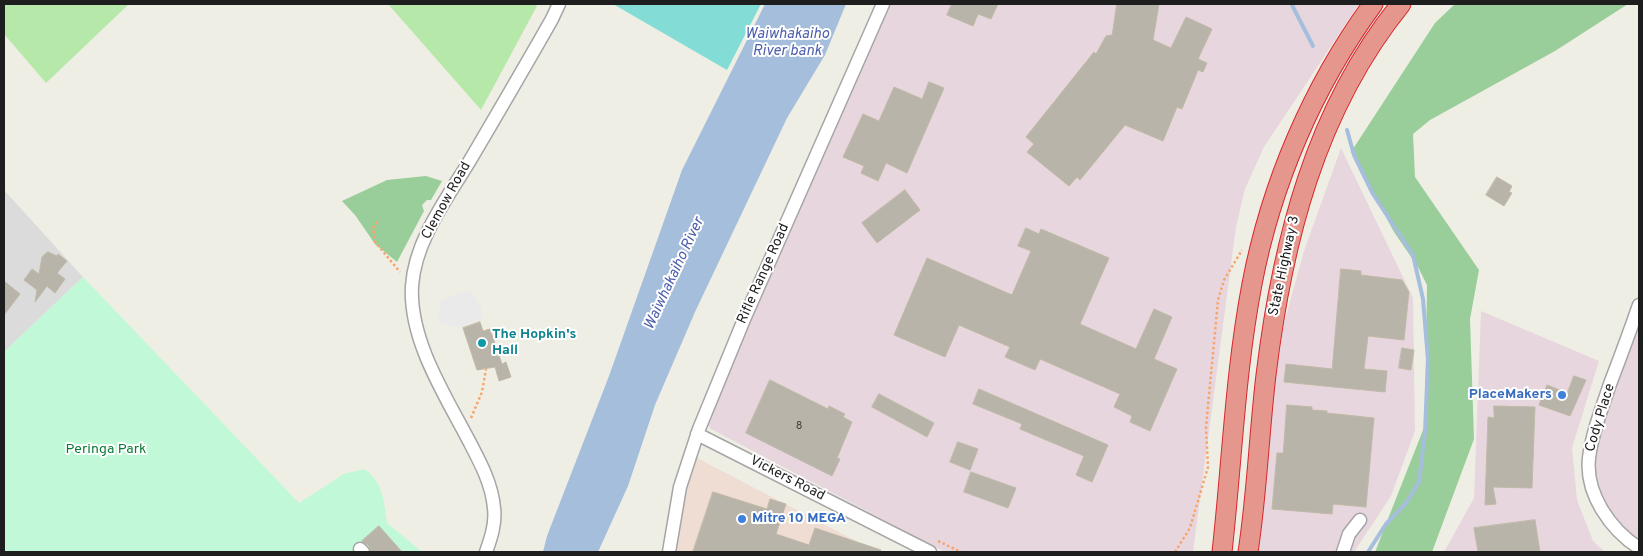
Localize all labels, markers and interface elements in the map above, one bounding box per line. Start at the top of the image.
water label: Waiwhakaiho River bank [745,26,829,61]
street label: Clemow Road [419,159,475,243]
street label: State Highway 3 [1266,214,1304,318]
water label: Waiwhakaiho River [641,215,709,333]
street label: Rifle Range Road [734,221,794,327]
place label: The Hopkin's Hall [492,327,576,360]
marker: The Hopkin's Hall [476,337,488,349]
street label: Cody Place [1583,382,1619,454]
place label: PlaceMakers [1469,387,1552,403]
marker: PlaceMakers [1556,389,1568,401]
house number: 8 [796,420,802,434]
park label: Peringa Park [65,442,147,458]
street label: Vickers Road [747,453,827,505]
place label: Mitre 10 MEGA [752,511,846,527]
marker: Mitre 10 MEGA [736,513,748,525]

